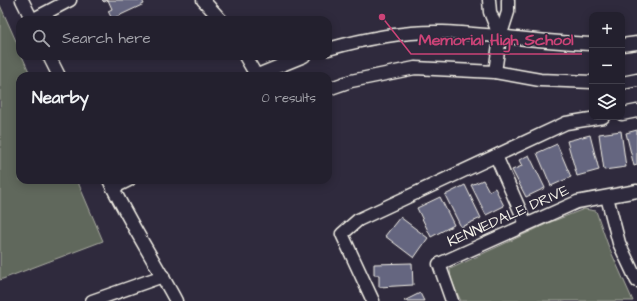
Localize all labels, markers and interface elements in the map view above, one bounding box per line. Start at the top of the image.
map controls [589,12,625,120]
button: + [589,12,625,48]
search box [16,16,332,60]
callout: Memorial High School [411,26,582,54]
icon: search [30,27,52,49]
text: Search here [62,28,151,49]
text: Memorial High School [418,29,574,53]
button: − [589,48,625,84]
button: layers [589,84,625,120]
text: Nearby [32,86,89,110]
text: 0 results [261,89,316,107]
street label: KENNEDALE DRIVE [444,180,572,252]

